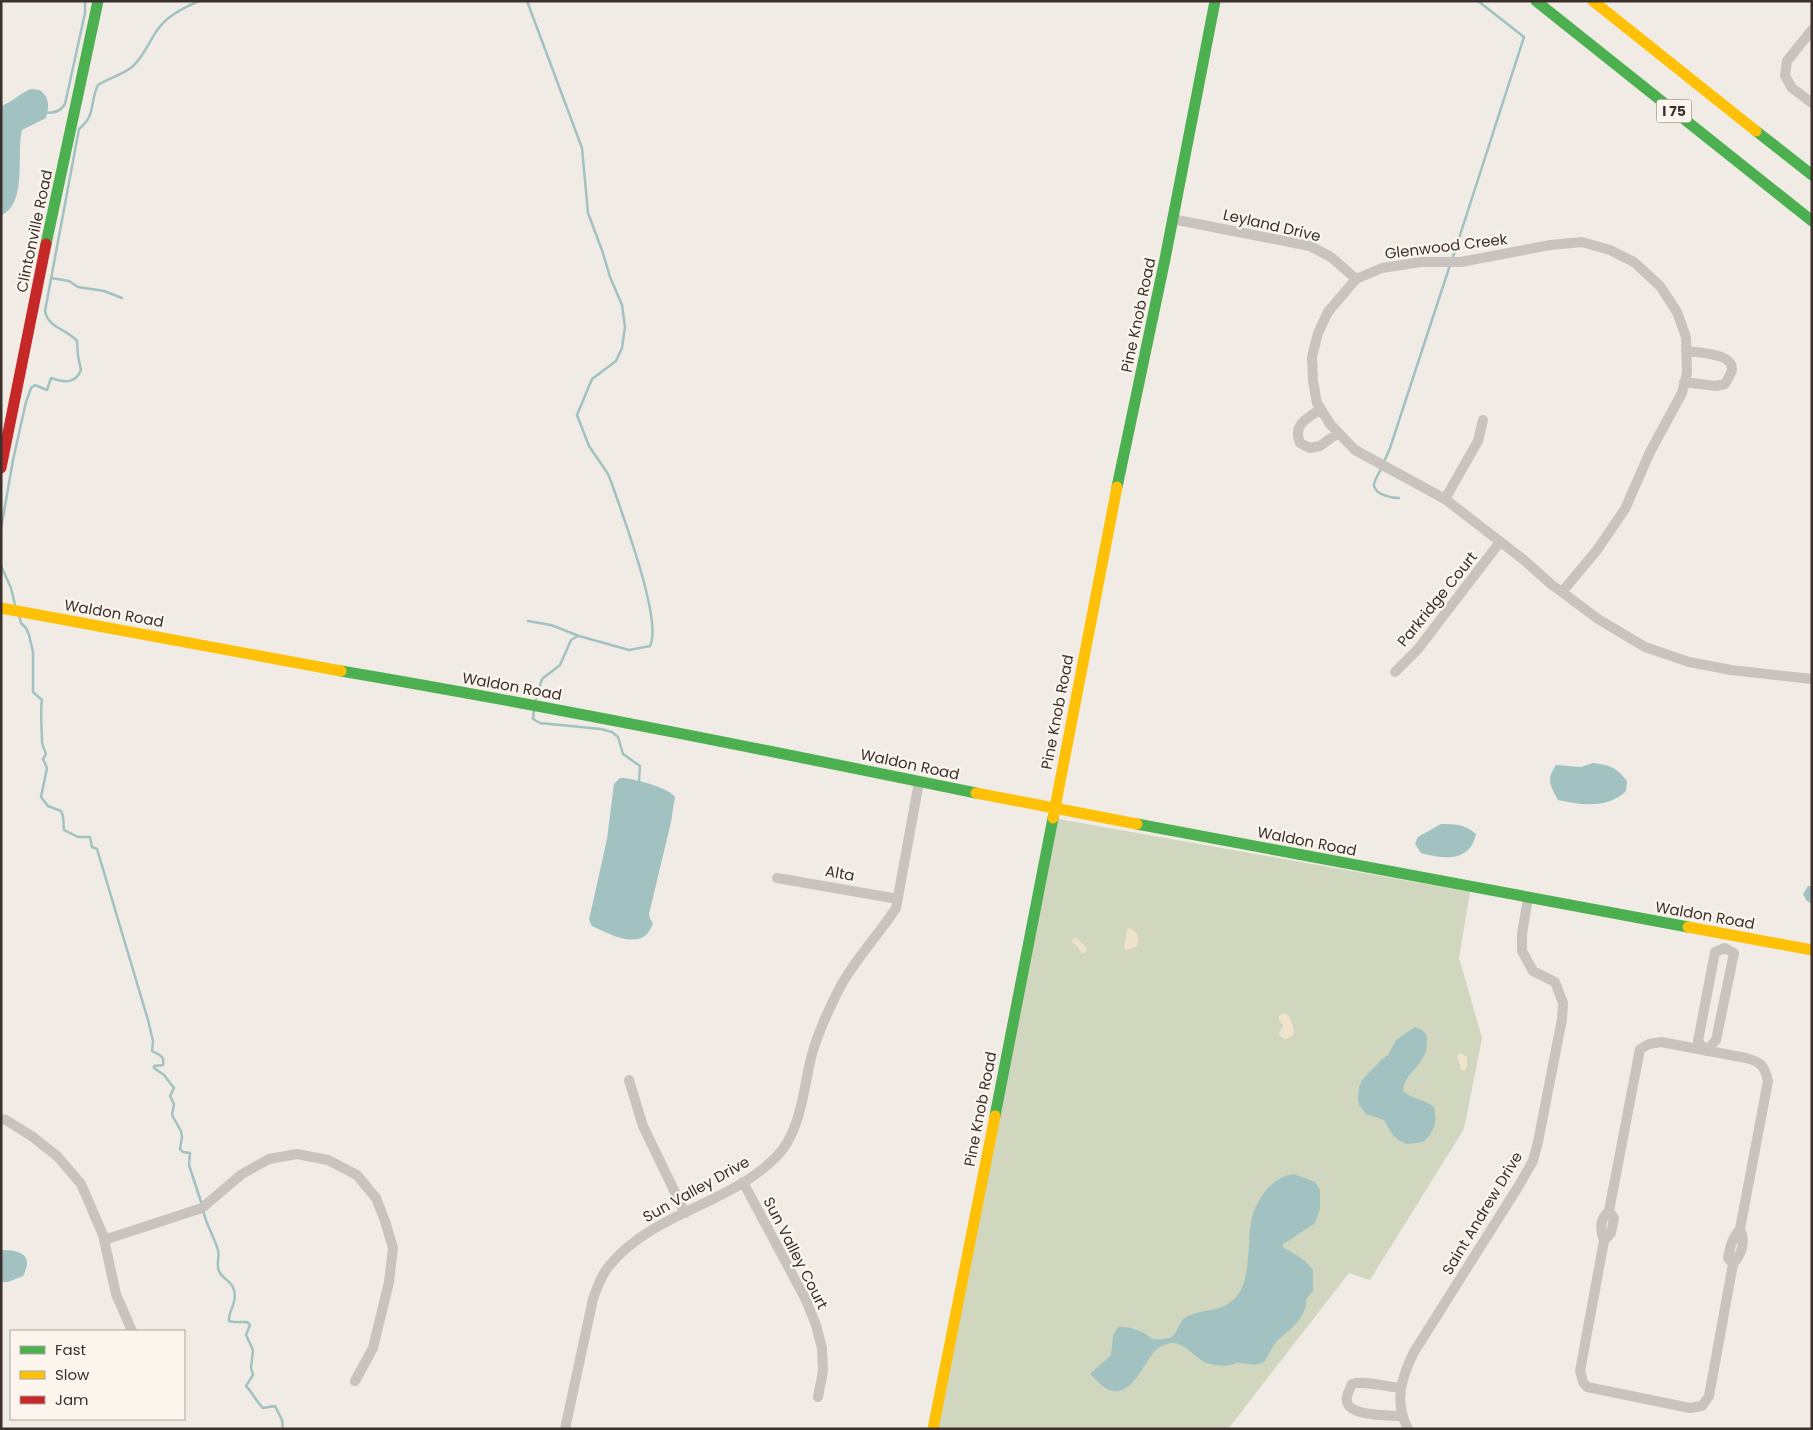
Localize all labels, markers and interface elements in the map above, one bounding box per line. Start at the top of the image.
road number: I 75 [1656,100,1692,122]
street label: Clintonville Road [11,168,57,294]
street label: Leyland Drive [1221,204,1323,246]
street label: Glenwood Creek [1383,228,1509,264]
street label: Pine Knob Road [1116,256,1160,374]
street label: Parkridge Court [1392,547,1482,651]
street label: Waldon Road [63,594,165,632]
street label: Pine Knob Road [1036,653,1078,771]
street label: Waldon Road [461,667,563,705]
street label: Waldon Road [859,743,961,785]
street label: Waldon Road [1256,821,1358,861]
street label: Alta [824,860,856,886]
street label: Waldon Road [1654,896,1756,934]
street label: Pine Knob Road [959,1050,1001,1168]
street label: Saint Andrew Drive [1437,1147,1527,1279]
street label: Sun Valley Drive [639,1151,753,1227]
street label: Sun Valley Court [759,1193,833,1313]
legend [10,1330,185,1420]
text: Fast [55,1339,86,1360]
text: Slow [55,1364,90,1385]
text: Jam [55,1389,89,1410]

